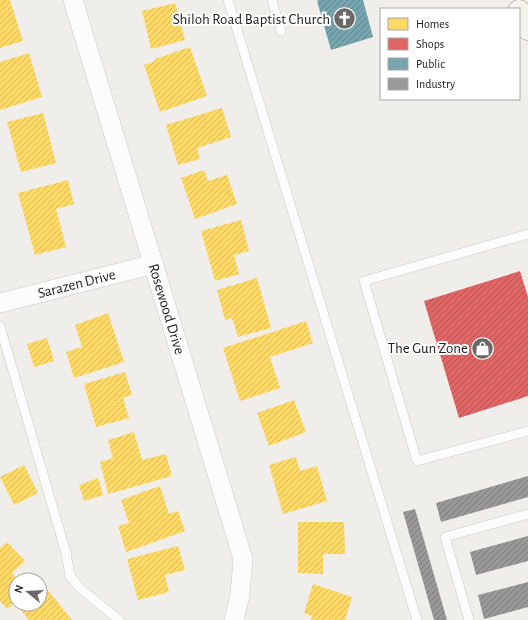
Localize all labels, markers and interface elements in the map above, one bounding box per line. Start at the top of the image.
church icon: Shiloh Road Baptist Church [332,6,358,32]
legend [380,8,520,100]
place label: Shiloh Road Baptist Church [173,12,330,27]
text: Homes [416,18,449,30]
text: Shops [416,38,444,50]
text: Public [416,58,445,70]
text: Industry [416,78,455,91]
street label: Rosewood Drive [146,262,187,356]
street label: Sarazen Drive [36,267,117,301]
shop icon: The Gun Zone [470,335,496,361]
place label: The Gun Zone [388,341,468,356]
north arrow [8,572,48,612]
text: N [13,584,25,594]

